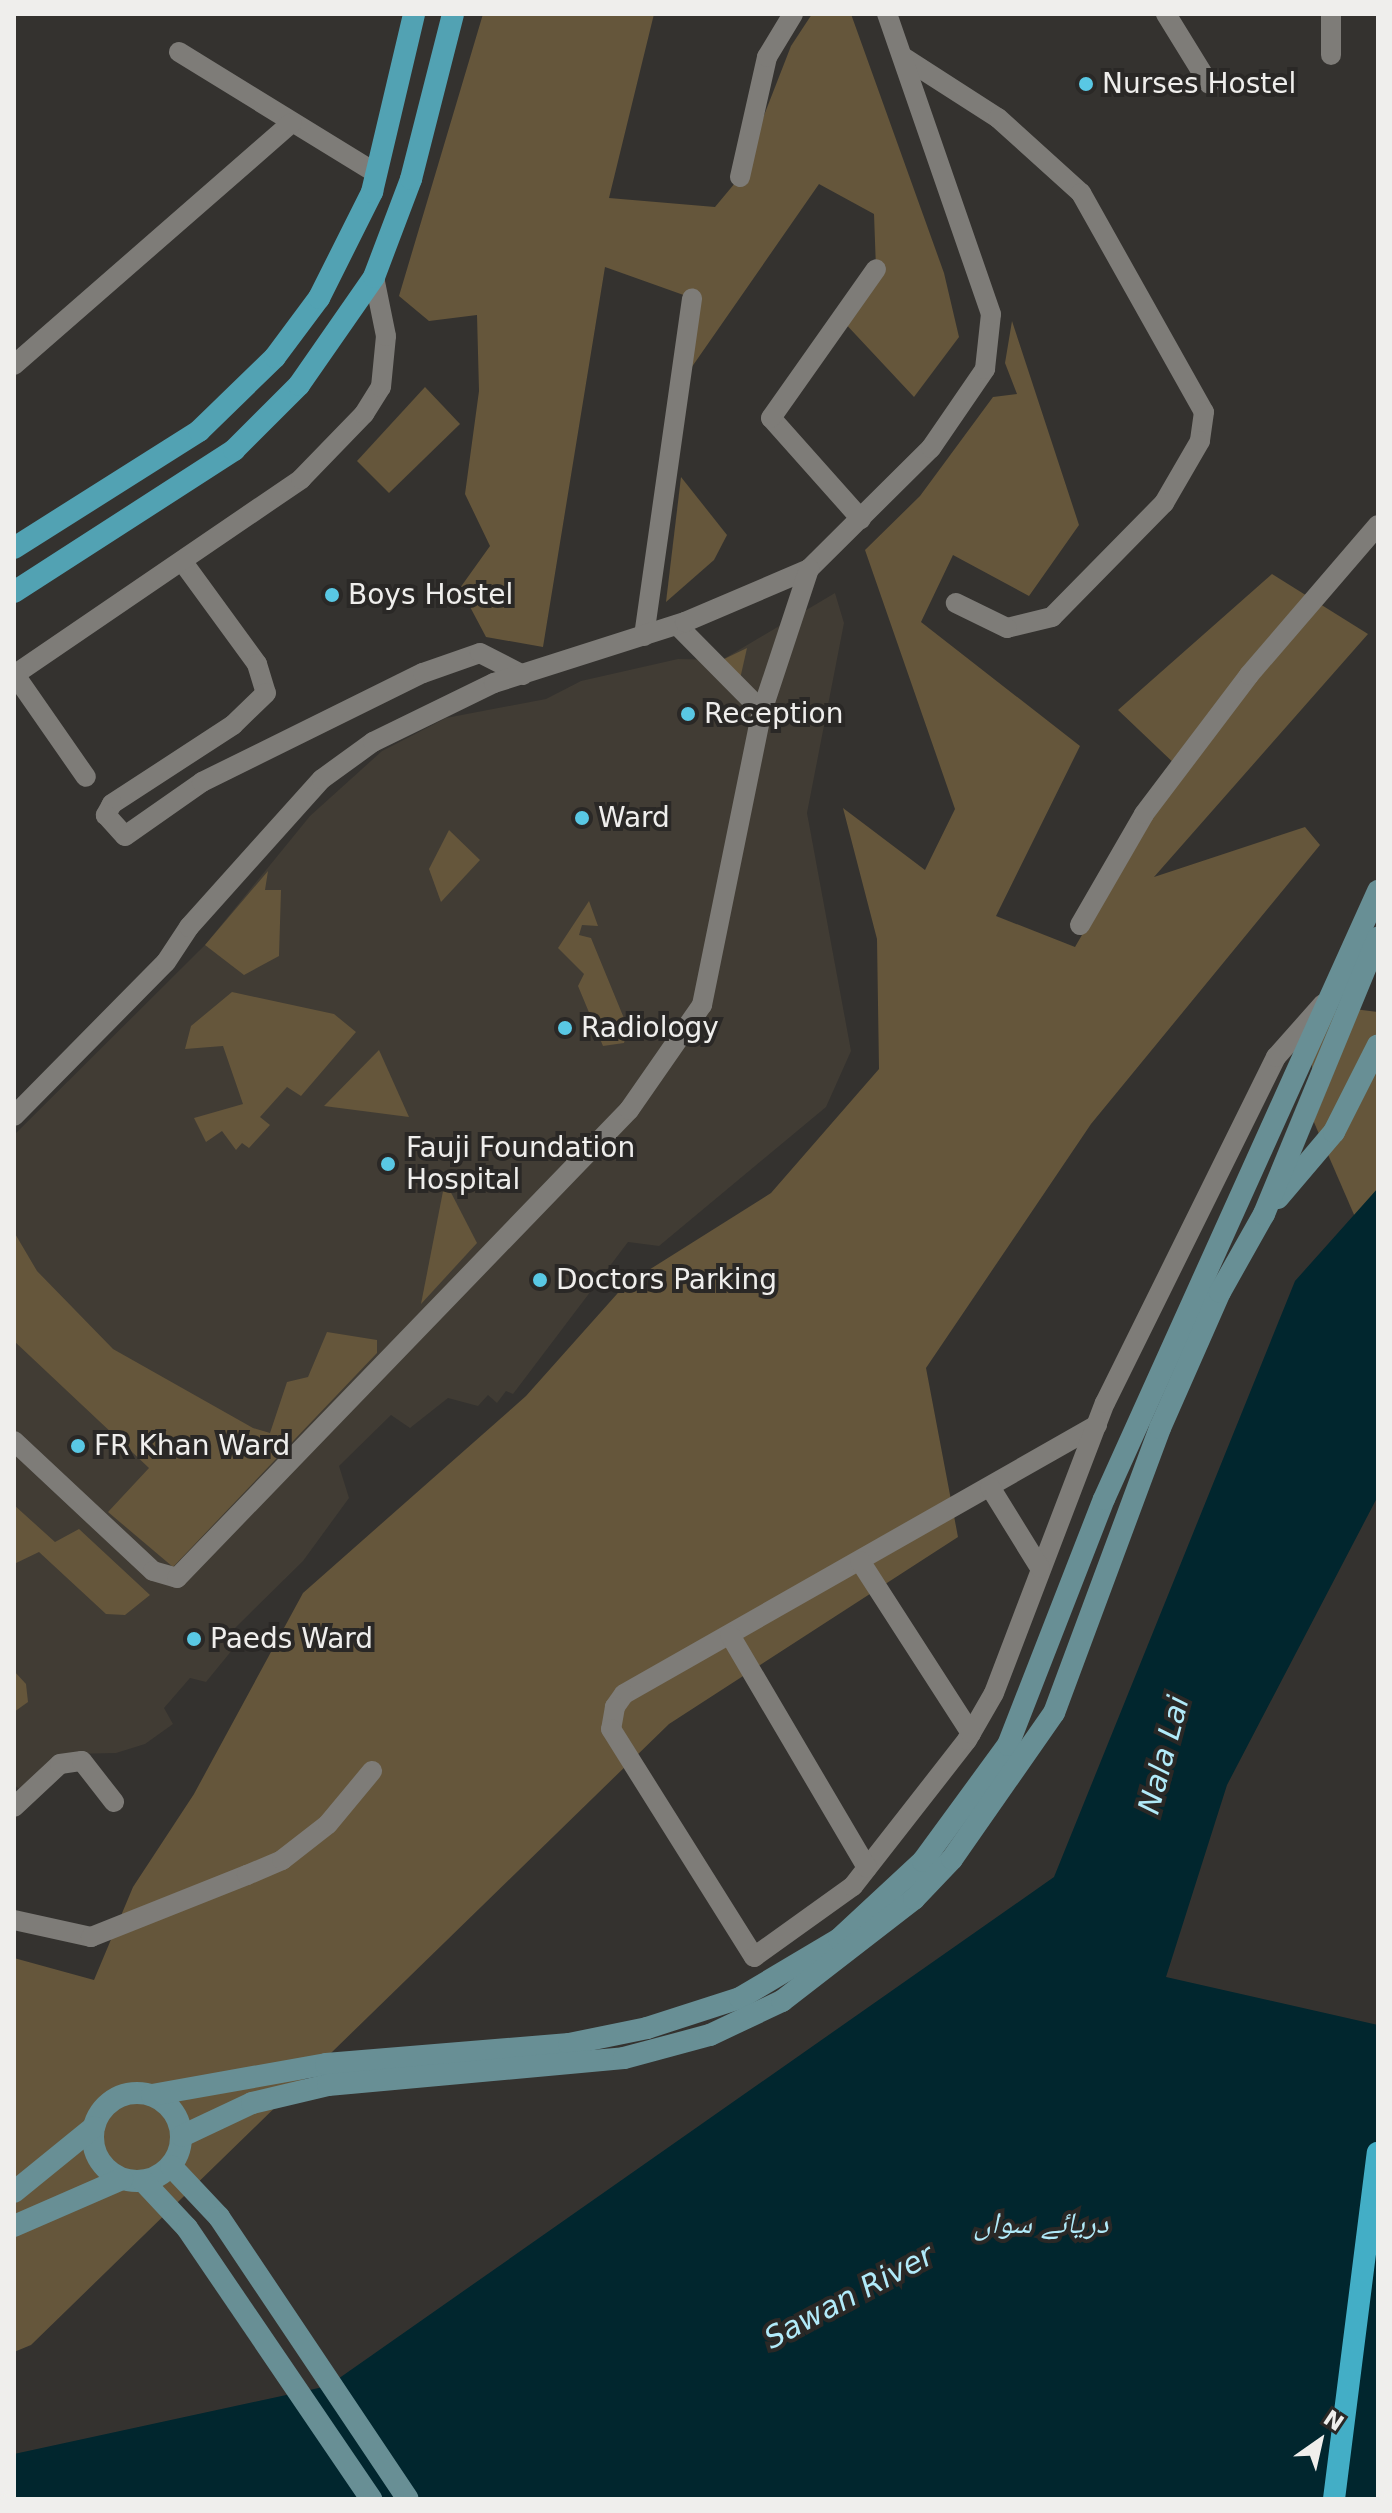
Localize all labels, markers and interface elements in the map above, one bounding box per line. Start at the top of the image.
place label: Nurses Hostel [1102,67,1296,101]
marker: Nurses Hostel [1077,75,1095,93]
place label: Boys Hostel [348,578,513,612]
marker: Boys Hostel [323,586,341,604]
place label: Reception [704,697,843,731]
marker: Reception [679,705,697,723]
place label: Ward [598,801,670,835]
marker: Ward [573,809,591,827]
place label: Radiology [581,1011,719,1045]
marker: Radiology [556,1019,574,1037]
place label: Fauji Foundation Hospital [406,1131,635,1197]
marker: Fauji Foundation Hospital [377,1153,399,1175]
place label: Doctors Parking [556,1263,777,1297]
marker: Doctors Parking [531,1271,549,1289]
place label: FR Khan Ward [94,1429,290,1463]
marker: FR Khan Ward [69,1437,87,1455]
place label: Paeds Ward [210,1622,373,1656]
marker: Paeds Ward [185,1630,203,1648]
water label: Nala Lai [1131,1692,1197,1818]
water label: دریائے سواں [974,2205,1108,2241]
water label: Sawan River [758,2237,940,2357]
north arrow [1280,2401,1360,2481]
text: N [1319,2405,1348,2436]

